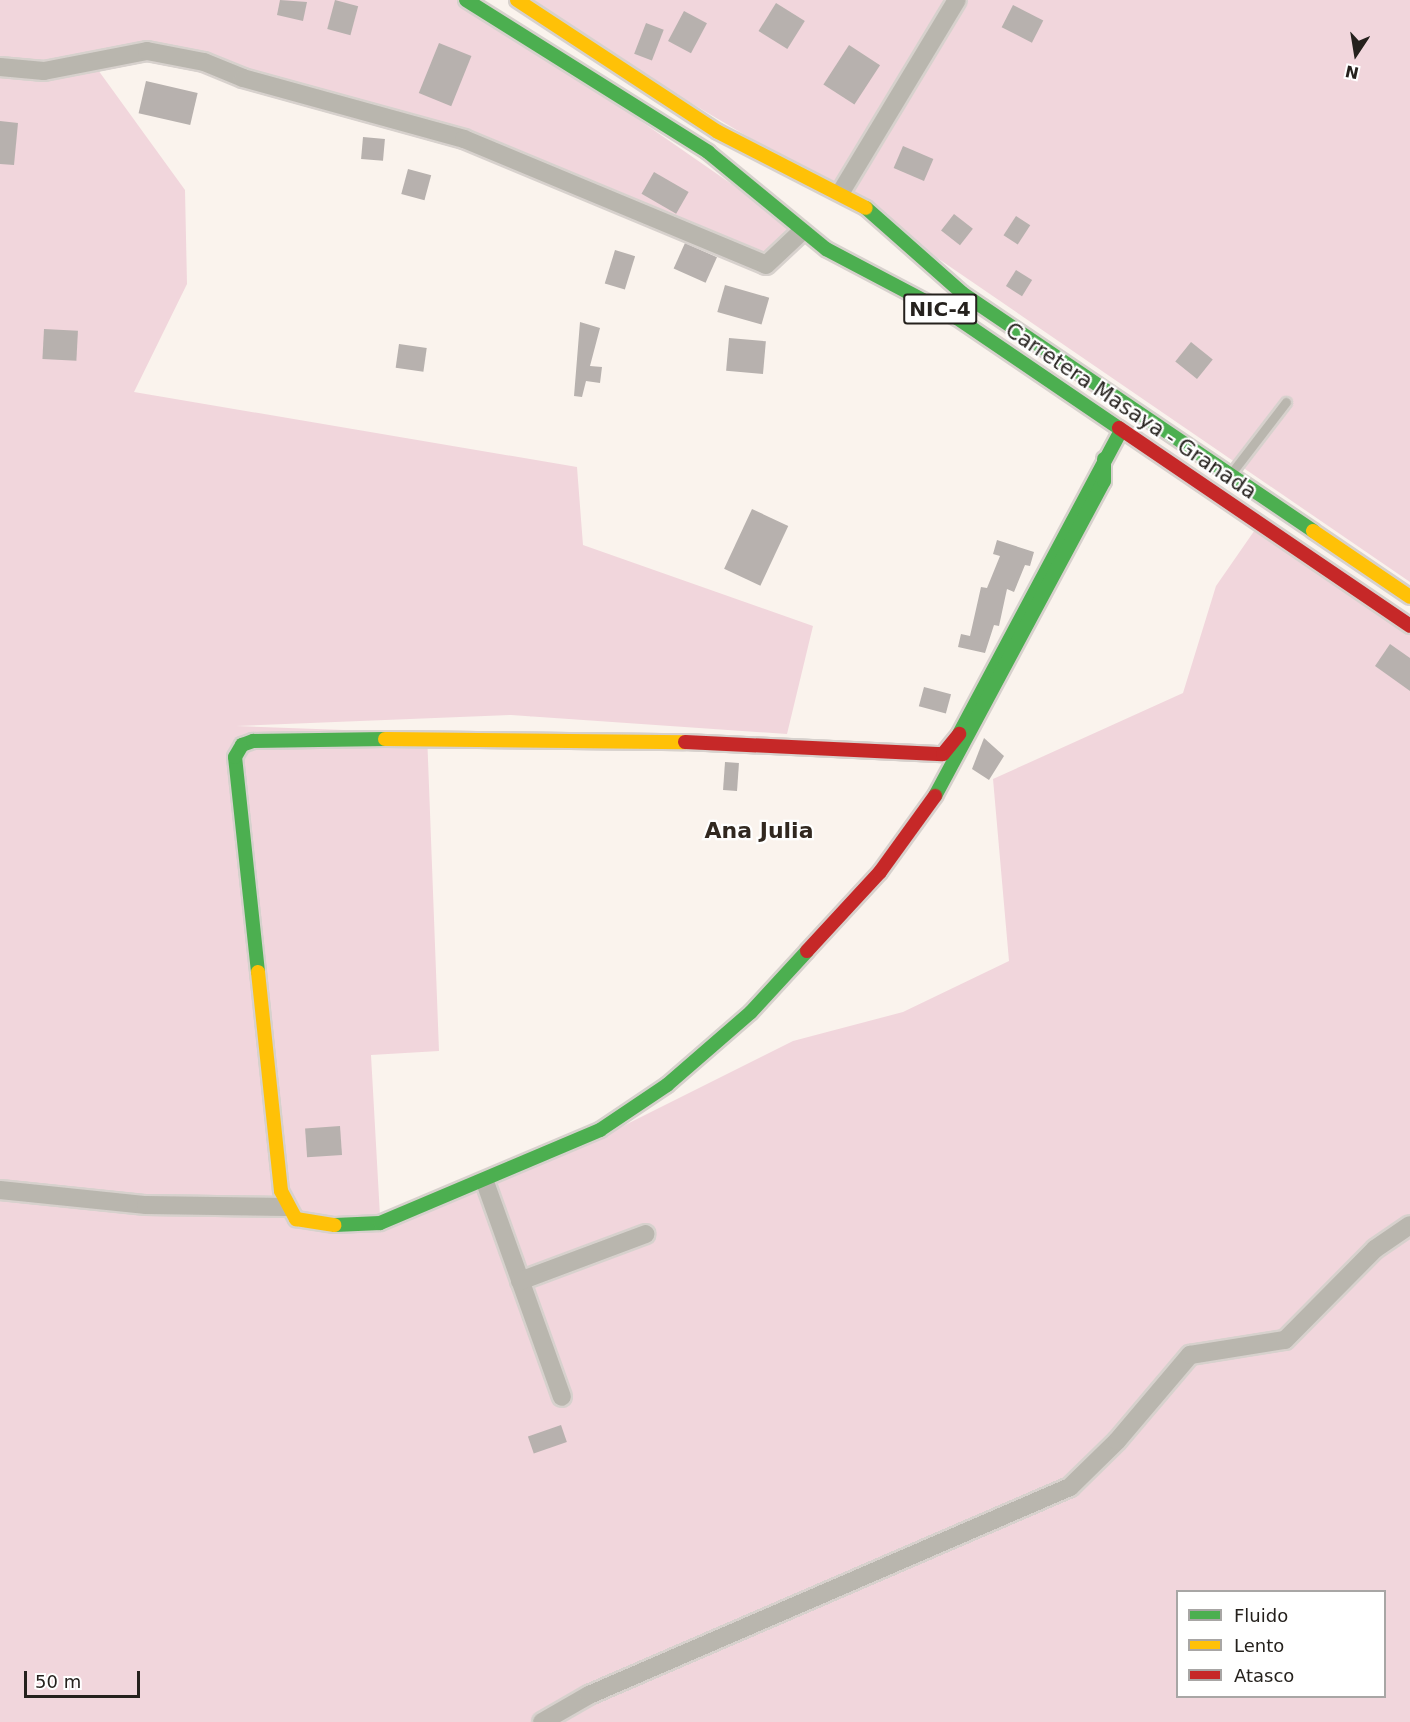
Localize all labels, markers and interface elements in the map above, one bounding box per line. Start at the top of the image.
north arrow [1326,24,1386,84]
text: N [1344,61,1361,83]
road number: NIC-4 [902,292,978,326]
street label: Carretera Masaya - Granada [1001,317,1261,505]
district label: Ana Julia [705,818,813,844]
legend [1176,1590,1386,1698]
text: Fluido [1234,1605,1288,1626]
text: Lento [1234,1635,1284,1656]
scale bar [27,1659,142,1697]
text: Atasco [1234,1665,1294,1686]
text: 50 m [35,1671,81,1692]

